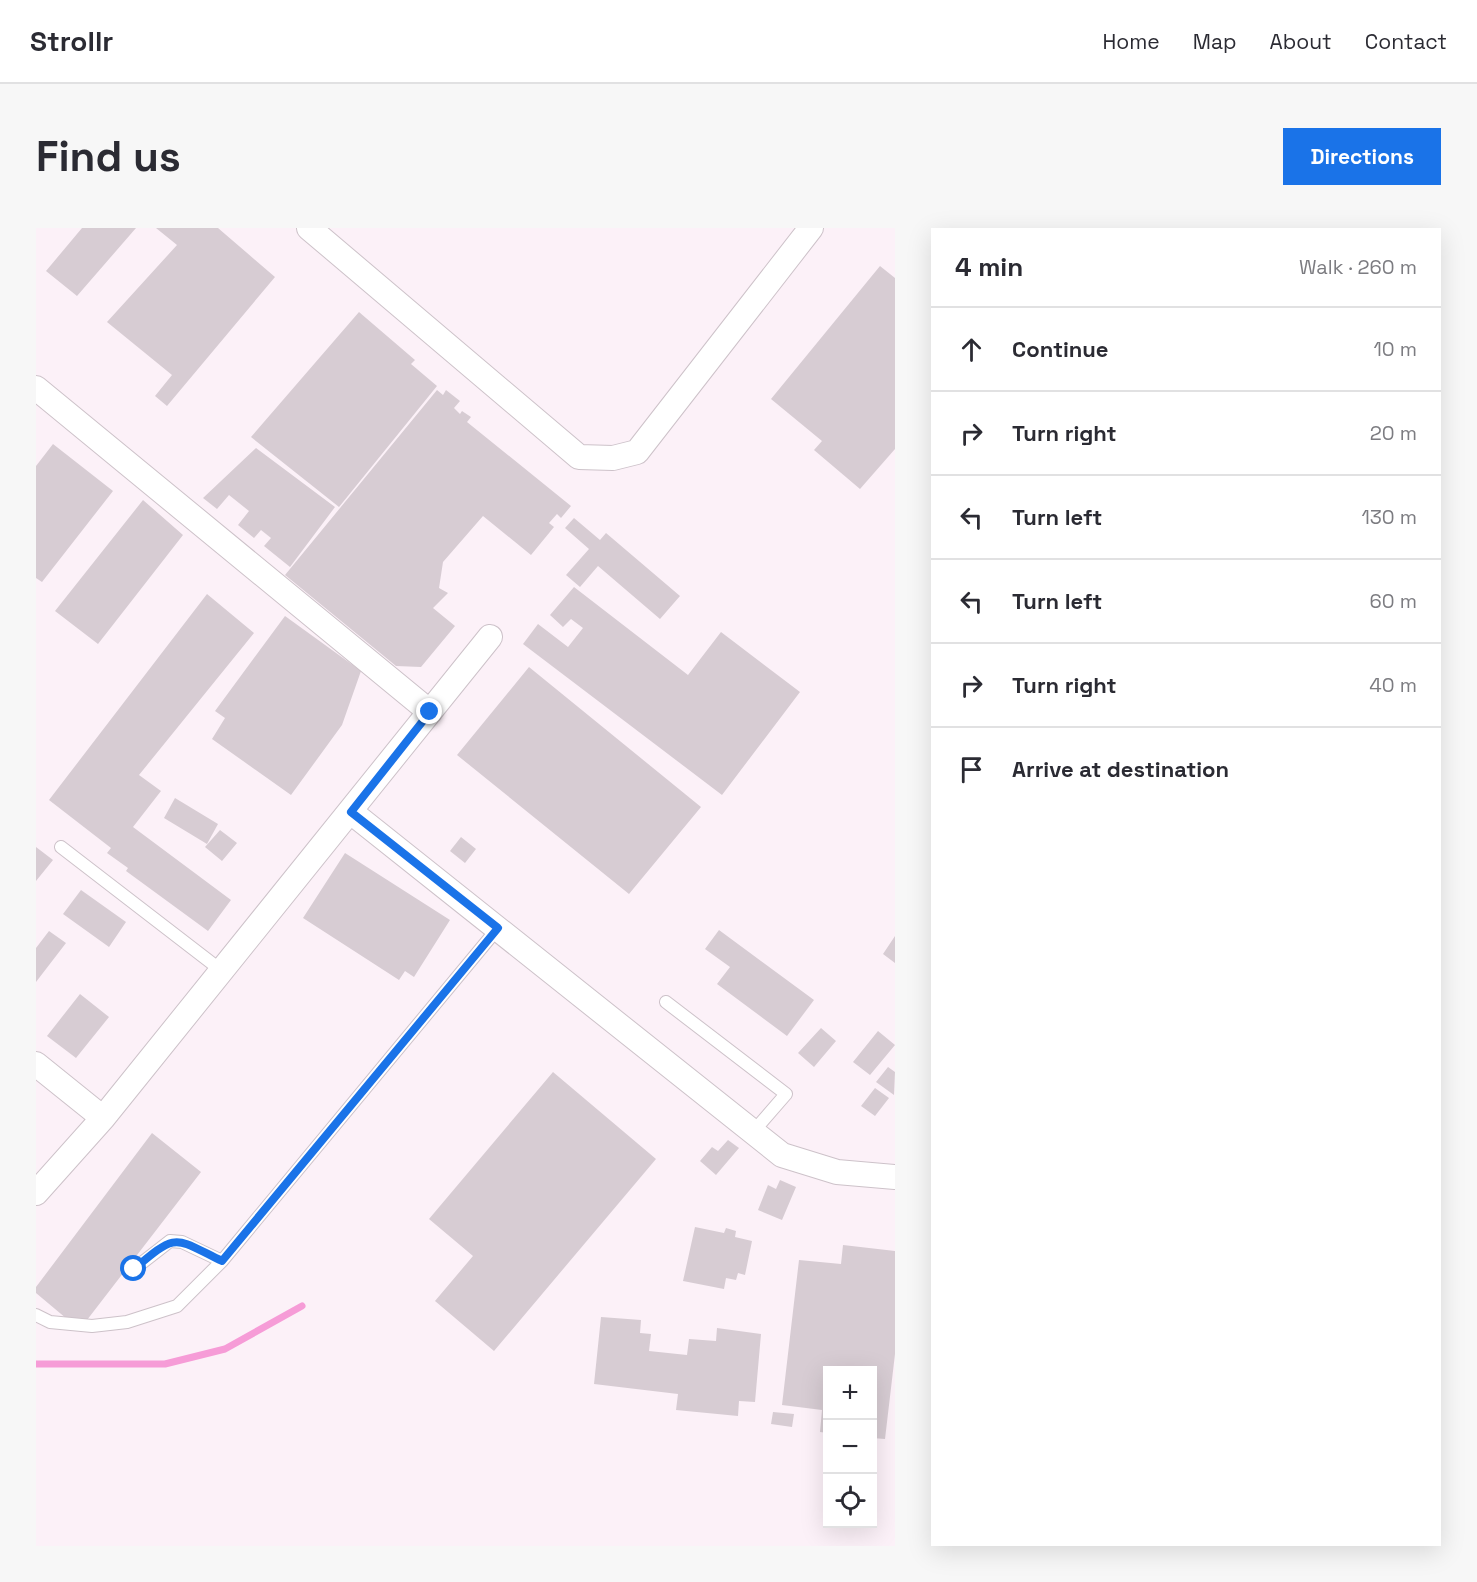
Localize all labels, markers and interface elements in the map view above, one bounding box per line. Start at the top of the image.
text: Strollr [30,23,113,59]
text: Home [1102,28,1160,55]
text: Map [1193,28,1237,55]
text: About [1270,28,1332,55]
text: Contact [1365,28,1447,55]
button: Directions [1283,128,1441,185]
text: Find us [36,130,181,183]
text: 4 min [955,250,1023,284]
text: Walk · 260 m [1299,254,1417,280]
icon: ahead [955,333,988,366]
text: Continue [1012,335,1108,363]
text: 10 m [1373,336,1417,362]
icon: right [955,417,988,450]
text: Turn right [1012,419,1117,447]
text: 20 m [1370,420,1417,446]
icon: left [955,501,988,534]
text: Turn left [1012,503,1102,531]
text: 130 m [1361,504,1417,530]
icon: left [955,585,988,618]
text: Turn left [1012,587,1102,615]
text: 60 m [1370,588,1417,614]
icon: right [955,669,988,702]
text: Turn right [1012,671,1117,699]
text: 40 m [1369,672,1417,698]
route end [416,698,442,724]
icon: arrive [955,753,988,786]
text: Arrive at destination [1012,755,1229,783]
route start [120,1255,146,1281]
map controls [823,1366,877,1528]
button: + [823,1366,877,1420]
button: − [823,1420,877,1474]
button: locate [823,1474,877,1528]

